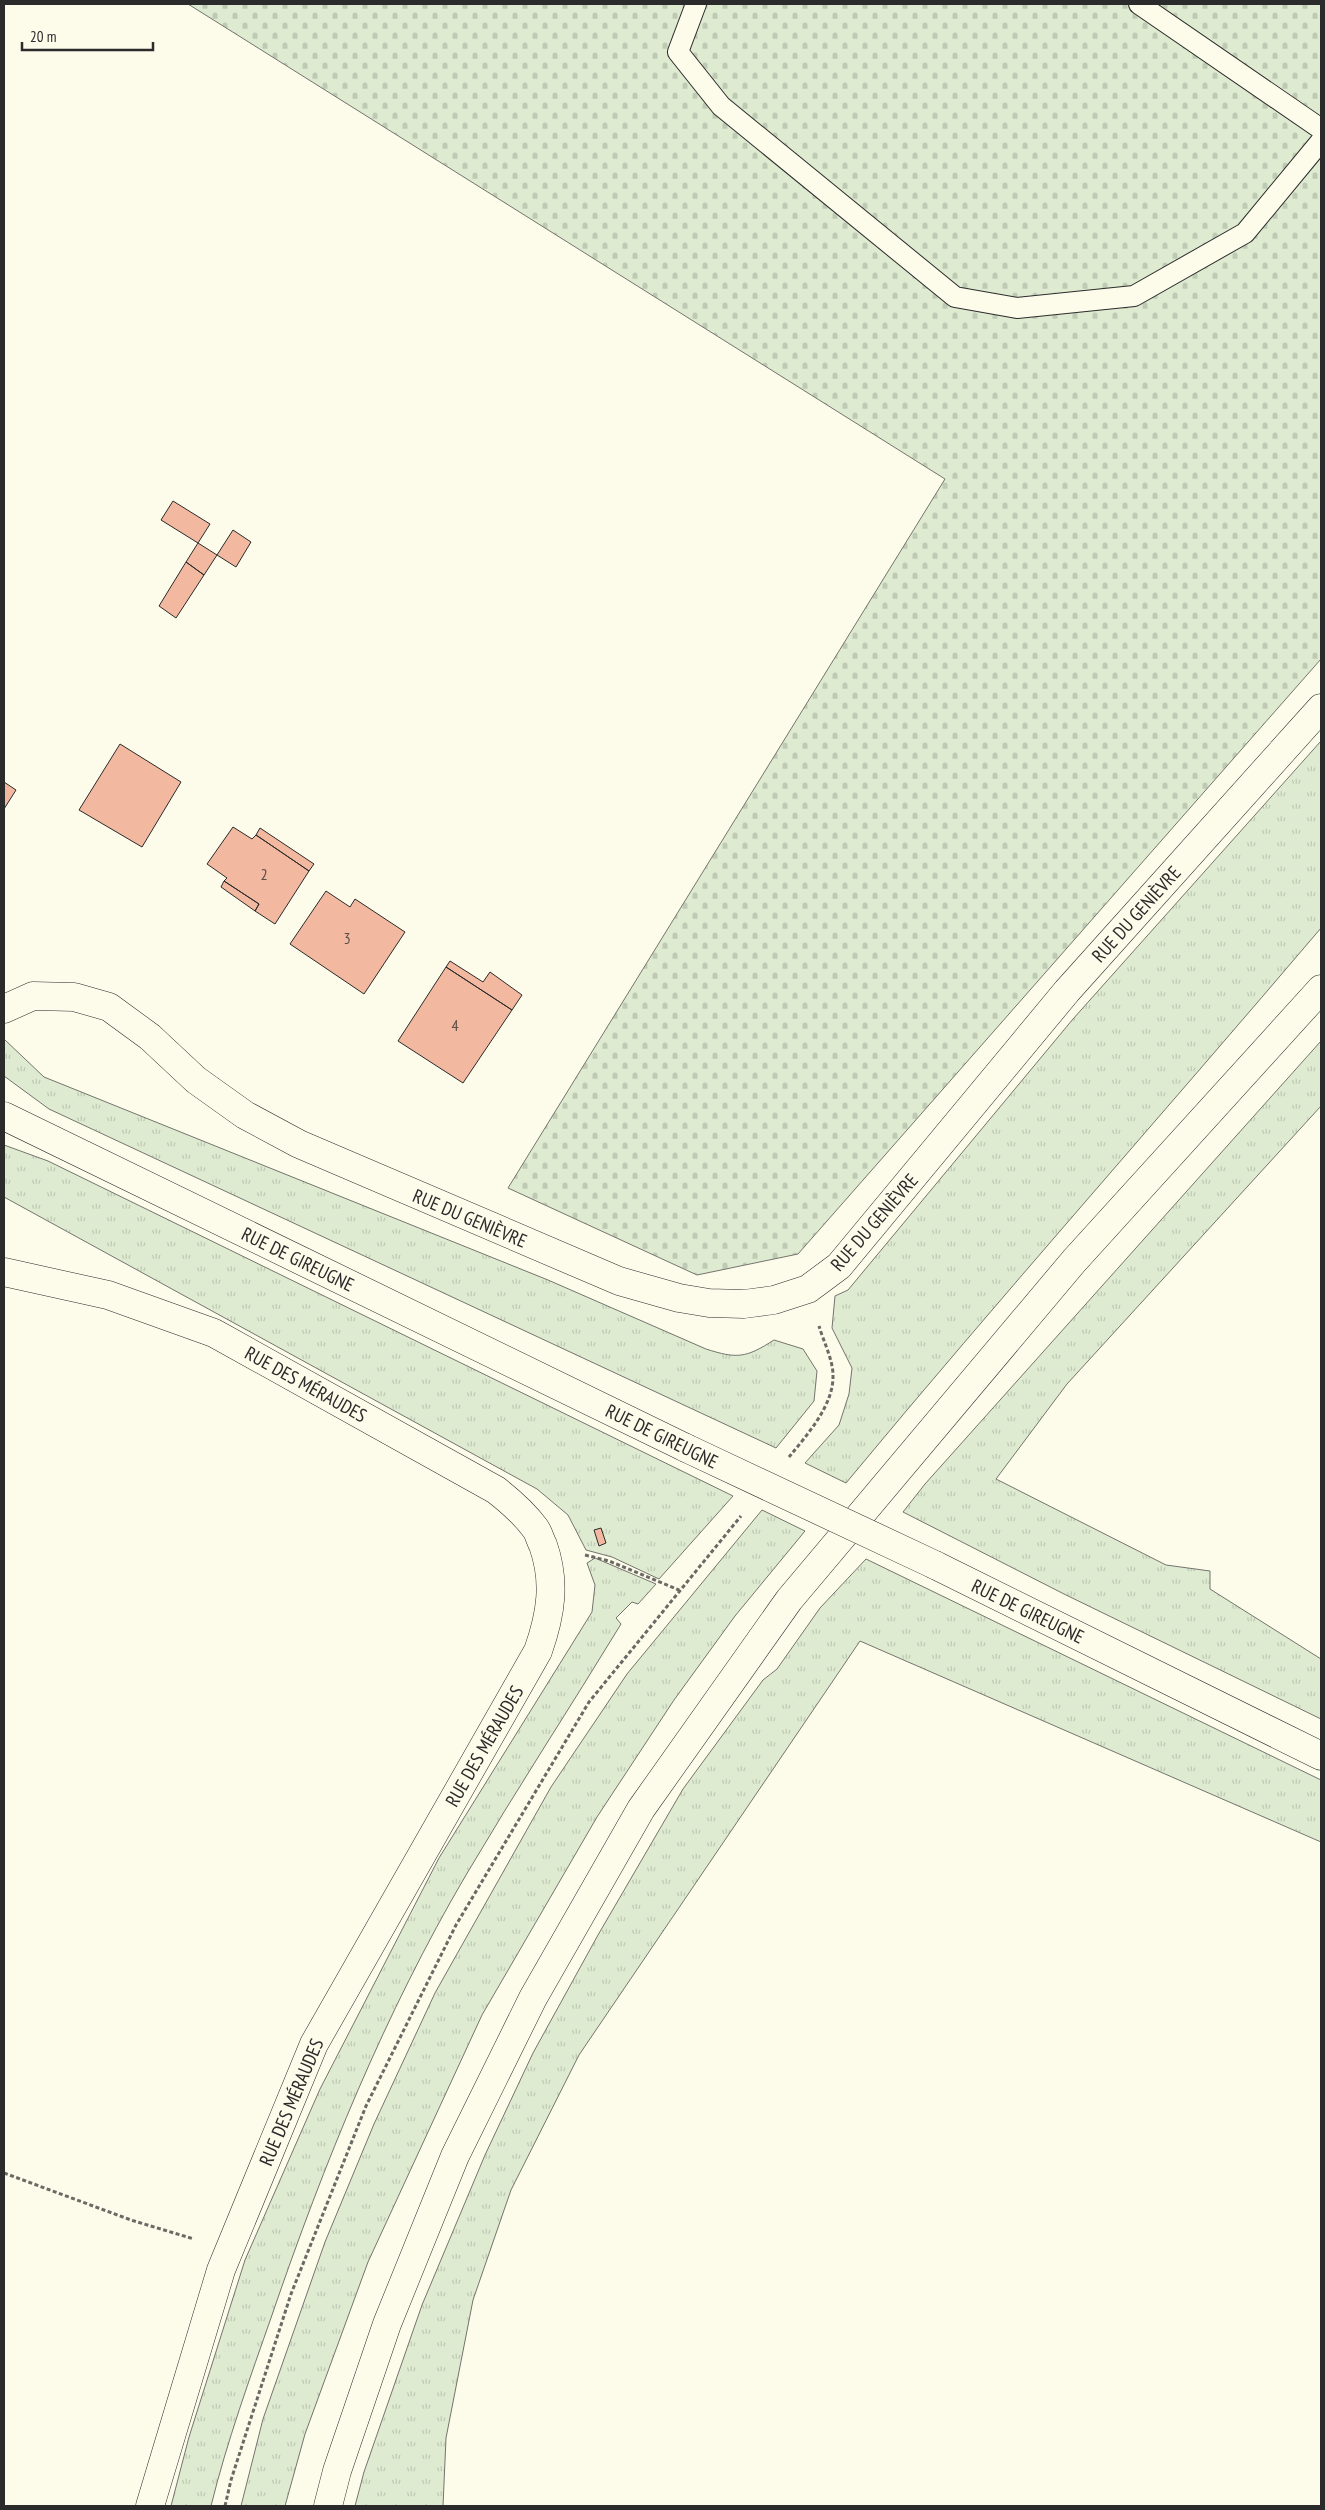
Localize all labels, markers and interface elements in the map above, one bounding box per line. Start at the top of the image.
scale bar [22,20,154,52]
text: 20 m [30,27,56,46]
street label: RUE DU GENIÈVRE [1086,861,1186,967]
house number: 2 [260,864,268,884]
house number: 3 [343,928,351,948]
house number: 4 [451,1015,459,1035]
street label: RUE DU GENIÈVRE [825,1168,923,1276]
street label: RUE DU GENIÈVRE [409,1183,531,1253]
street label: RUE DE GIREUGNE [238,1221,358,1297]
street label: RUE DES MÉRAUDES [241,1341,371,1427]
street label: RUE DE GIREUGNE [602,1398,722,1474]
street label: RUE DE GIREUGNE [968,1573,1088,1649]
street label: RUE DES MÉRAUDES [440,1681,528,1811]
street label: RUE DES MÉRAUDES [253,2035,329,2169]

